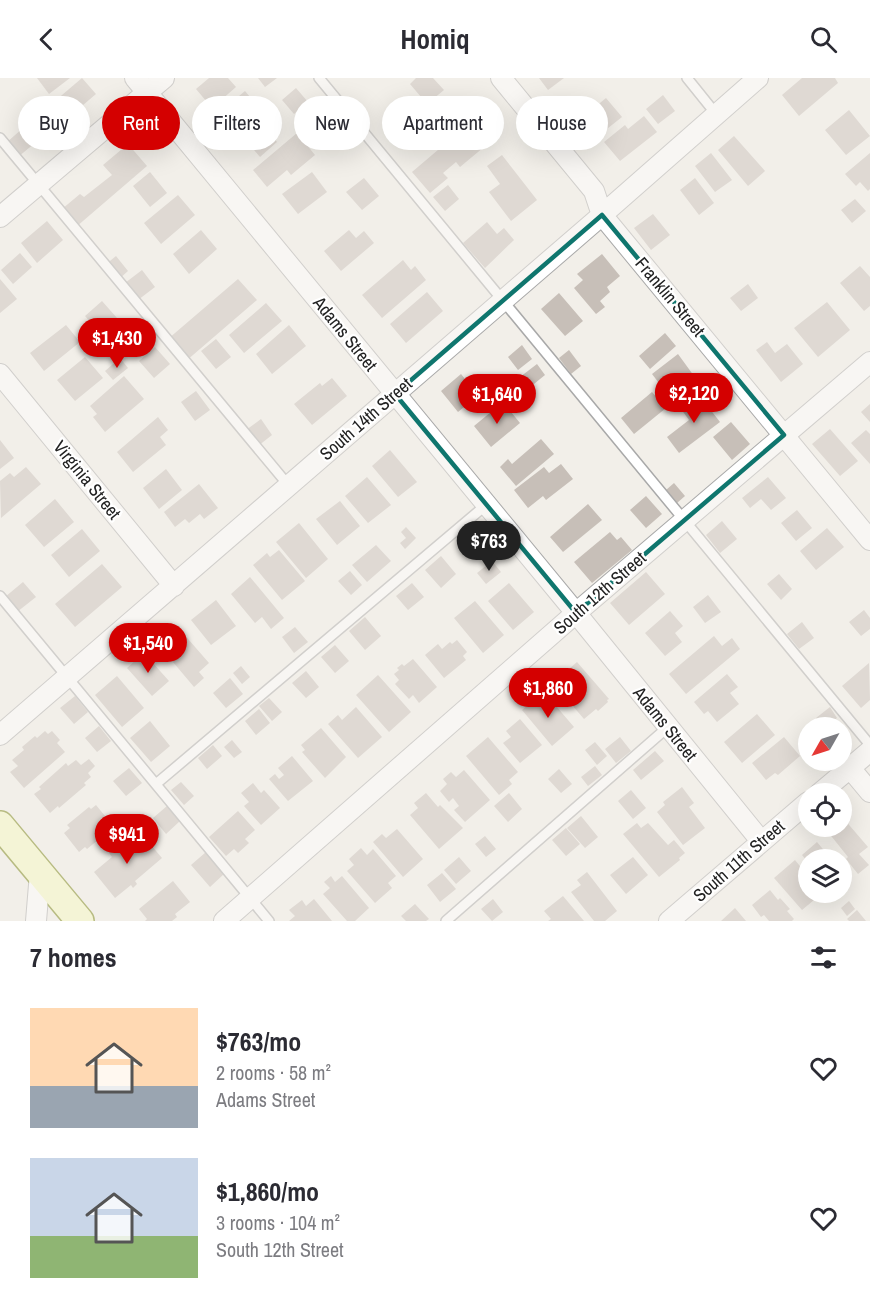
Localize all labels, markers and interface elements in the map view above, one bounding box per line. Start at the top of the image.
text: Homiq [401,21,469,57]
icon: back [30,23,63,56]
icon: search [807,23,840,56]
chip: Buy [18,96,90,150]
chip: Rent [102,96,180,150]
chip: Filters [192,96,282,150]
chip: New [294,96,370,150]
chip: Apartment [382,96,504,150]
chip: House [516,96,608,150]
street label: Franklin Street [630,252,711,342]
street label: Adams Street [307,290,383,376]
pin: $1,430 [68,318,166,369]
text: $1,430 [92,324,142,351]
street label: South 14th Street [314,371,417,466]
pin: $2,120 [645,373,743,424]
pin: $1,640 [448,374,546,425]
text: $2,120 [669,379,719,406]
text: $1,640 [472,380,522,407]
street label: Virginia Street [48,435,127,524]
pin: $763 [453,521,525,572]
text: $763 [471,527,507,554]
street label: South 12th Street [548,545,651,640]
pin: $1,540 [99,623,197,674]
text: $1,540 [123,629,173,656]
pin: $1,860 [499,668,597,719]
text: $1,860 [523,674,573,701]
street label: Adams Street [627,680,703,766]
north arrow [798,717,852,771]
map controls [798,717,852,903]
button: locate [798,783,852,837]
pin: $941 [91,814,163,865]
street label: South 11th Street [688,814,790,907]
text: $941 [109,820,145,847]
button: layers [798,849,852,903]
text: 7 homes [30,940,117,975]
icon: filters [807,941,840,974]
text: $763/mo [216,1024,301,1059]
icon: home [78,1032,150,1104]
icon: heart [807,1052,840,1085]
text: 2 rooms · 58 m² [216,1059,331,1086]
text: Adams Street [216,1086,315,1113]
text: $1,860/mo [216,1174,319,1209]
icon: home [78,1182,150,1254]
icon: heart [807,1202,840,1235]
text: 3 rooms · 104 m² [216,1209,340,1236]
text: South 12th Street [216,1236,344,1263]

